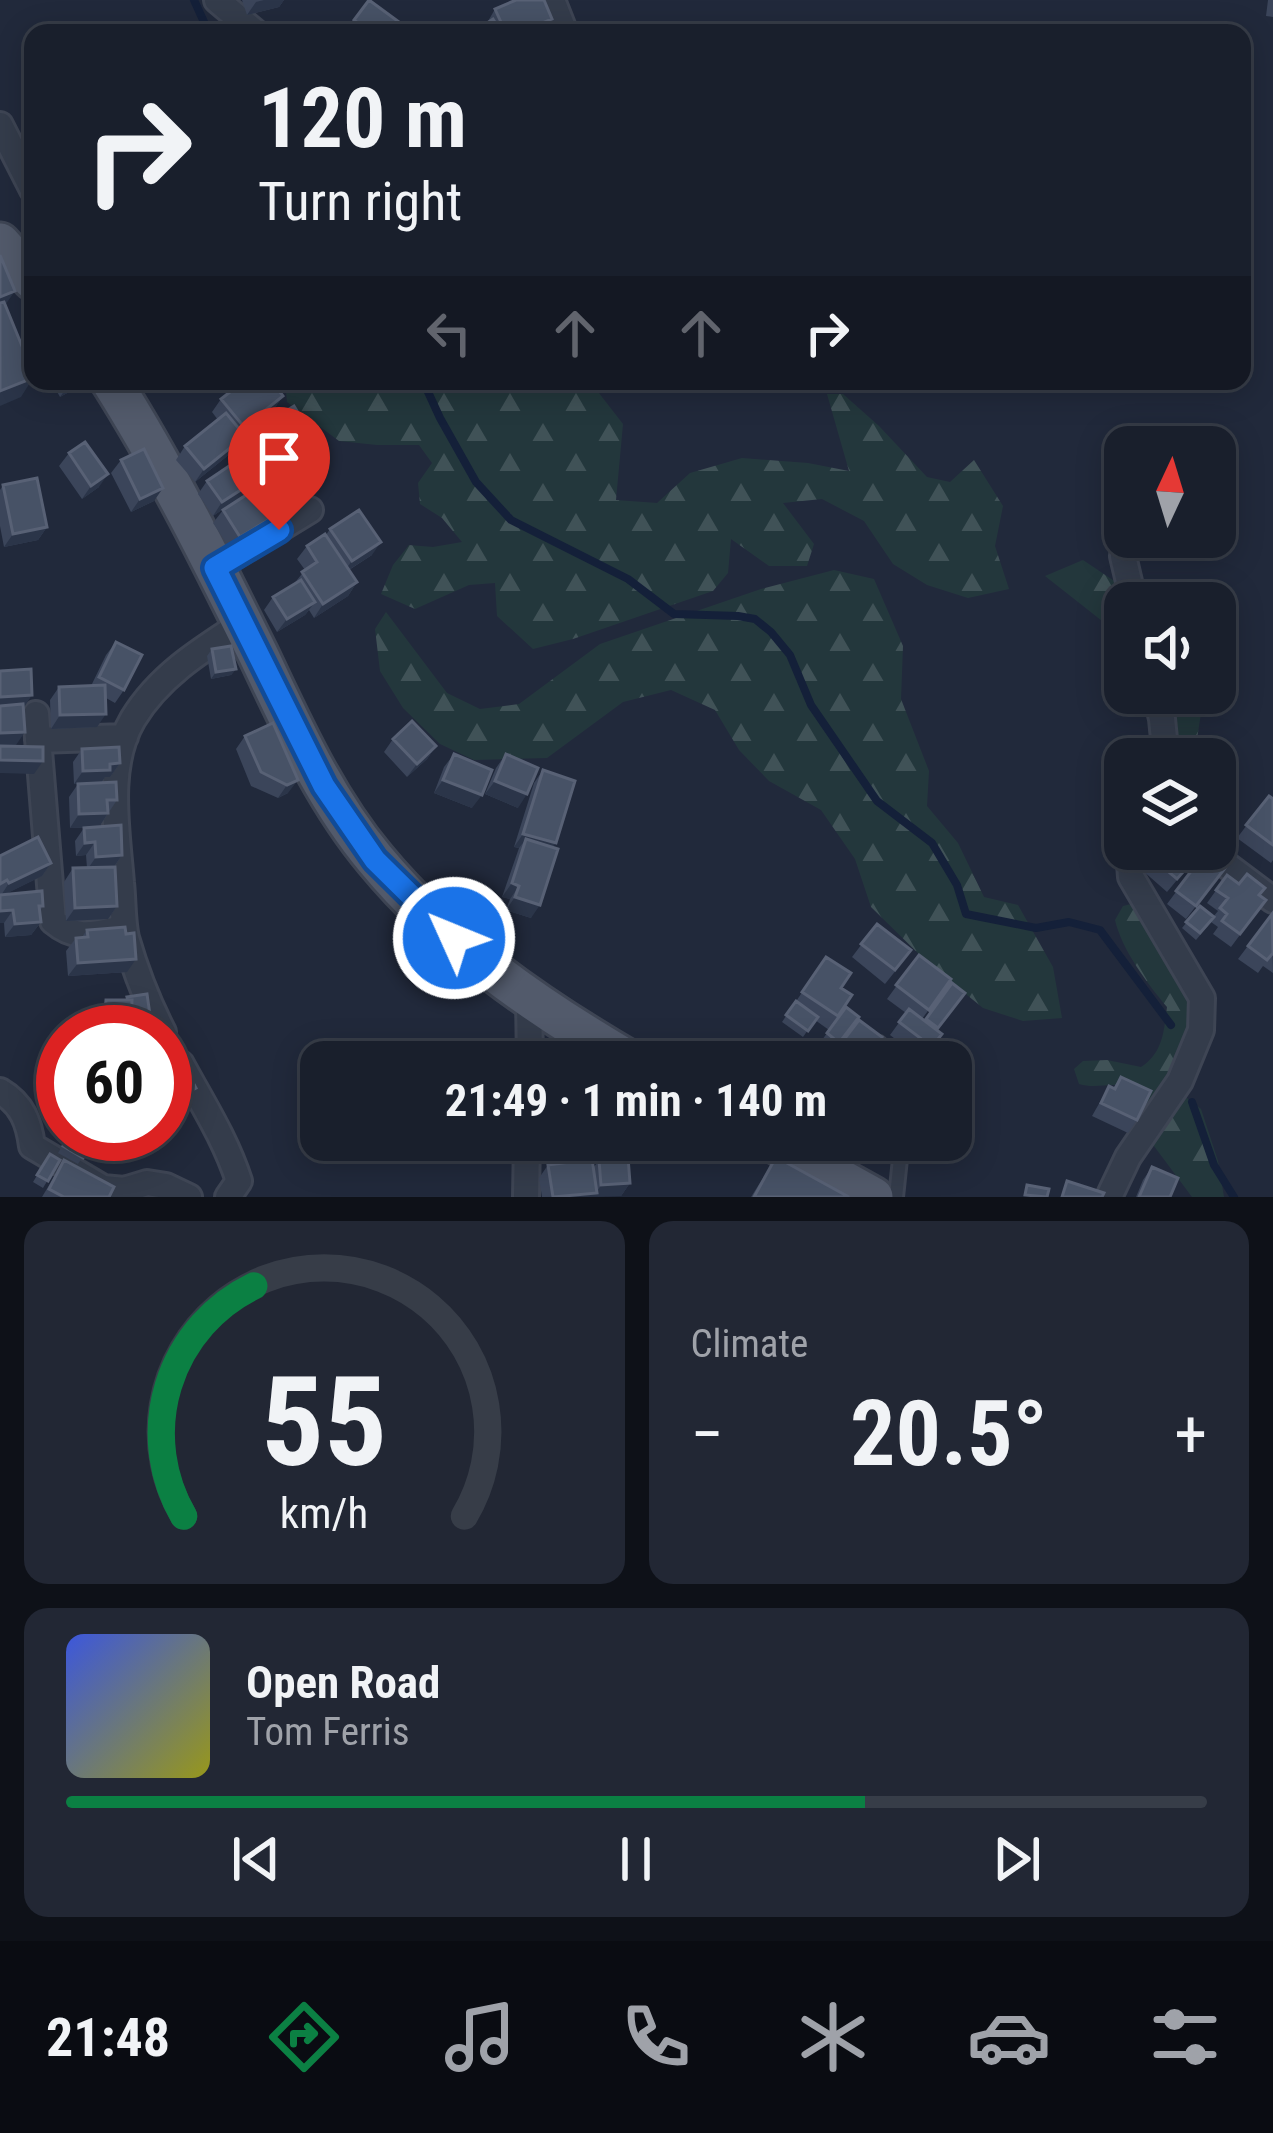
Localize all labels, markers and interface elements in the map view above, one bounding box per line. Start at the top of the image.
text: 120 m [258,69,467,168]
icon: right [60,72,216,228]
text: Turn right [258,170,462,233]
icon: left [416,300,482,366]
icon: ahead [542,300,608,366]
icon: ahead [668,300,734,366]
icon: right [794,300,860,366]
pin [228,407,330,530]
icon: arrive [246,425,312,491]
north arrow [1104,426,1236,558]
map controls [1104,426,1236,870]
button: sound [1104,582,1236,714]
button: layers [1104,738,1236,870]
position arrow [391,875,517,1001]
speed limit sign: 60 [36,1005,192,1161]
text: 21:49 · 1 min · 140 m [445,1074,827,1127]
text: Climate [691,1321,808,1367]
text: 55 [261,1349,387,1495]
text: 20.5° [850,1382,1048,1487]
text: − [691,1396,724,1473]
text: + [1174,1396,1207,1473]
text: km/h [280,1487,368,1537]
text: Open Road [246,1656,440,1709]
text: Tom Ferris [246,1709,409,1755]
icon: previous [223,1826,289,1892]
icon: pause [603,1826,669,1892]
icon: next [984,1826,1050,1892]
icon: directions [262,1995,346,2079]
icon: music [438,1995,522,2079]
icon: phone [614,1995,698,2079]
icon: climate [791,1995,875,2079]
icon: car [967,1995,1051,2079]
icon: filters [1143,1995,1227,2079]
text: 21:48 [46,2006,170,2069]

